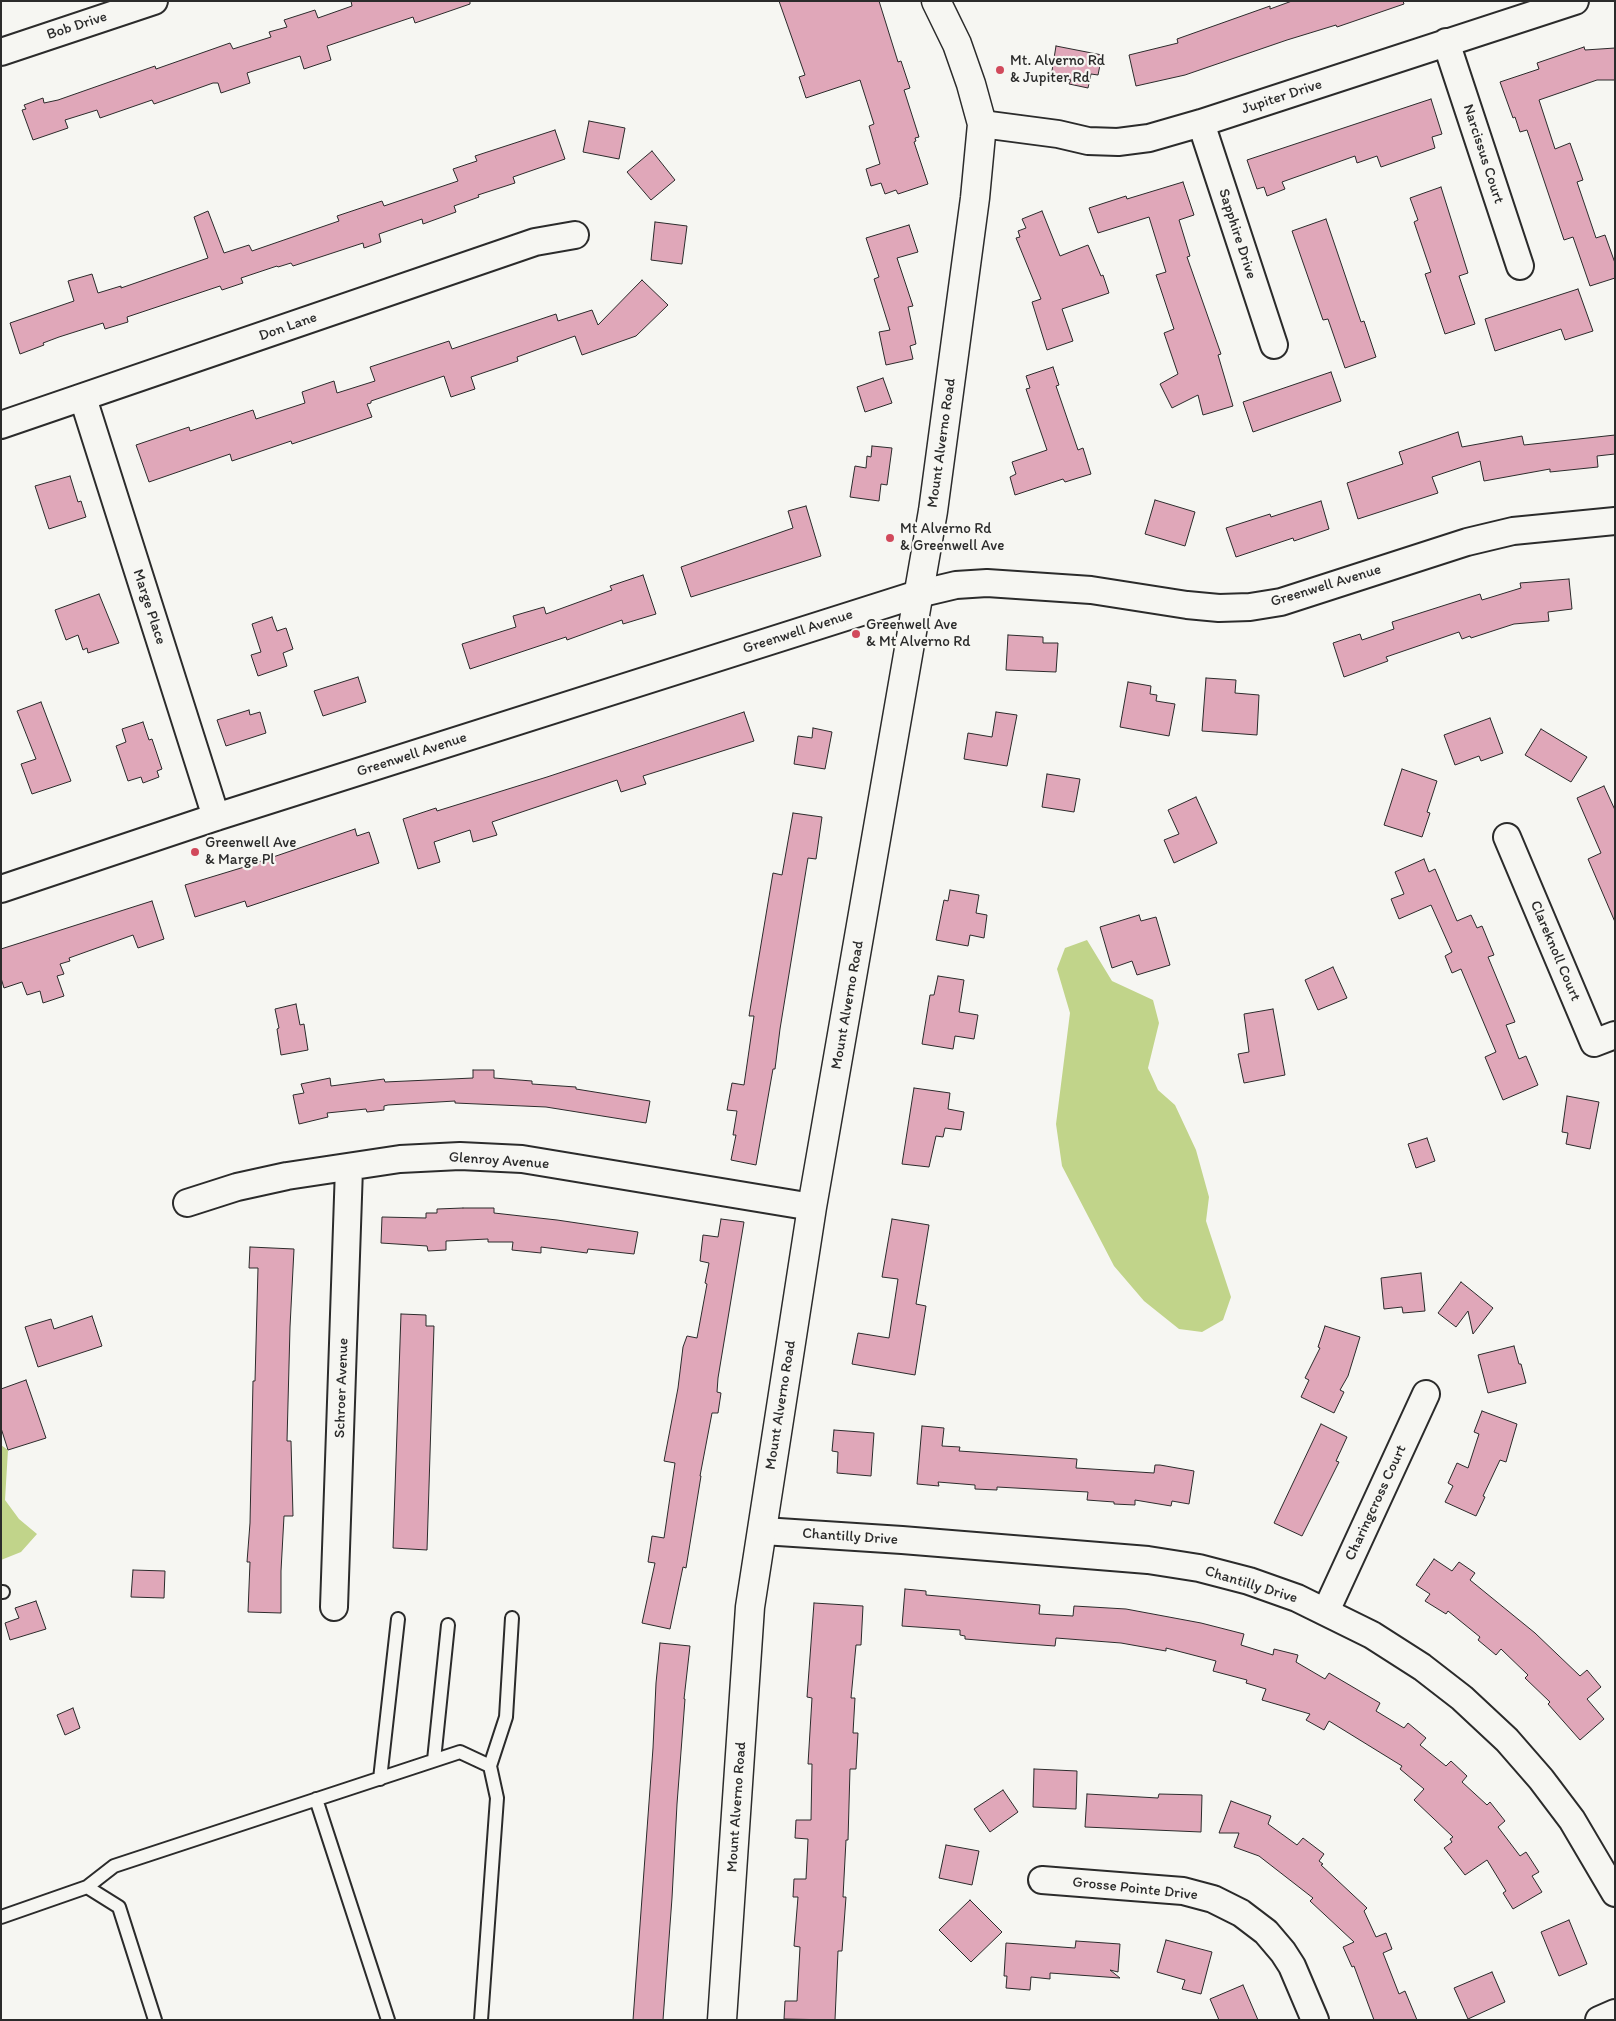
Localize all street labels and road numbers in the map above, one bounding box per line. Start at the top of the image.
street label: Bob Drive [45,8,109,44]
street label: Jupiter Drive [1240,76,1324,118]
street label: Narcissus Court [1458,102,1508,206]
street label: Sapphire Drive [1214,187,1260,281]
street label: Don Lane [256,309,320,345]
street label: Mount Alverno Road [924,377,960,509]
street label: Greenwell Avenue [1268,561,1384,611]
street label: Marge Place [128,567,170,647]
street label: Greenwell Avenue [741,606,855,658]
street label: Greenwell Avenue [355,729,469,781]
street label: Clareknoll Court [1526,898,1584,1004]
street label: Mount Alverno Road [828,939,868,1071]
street label: Glenroy Avenue [448,1149,550,1173]
street label: Schroer Avenue [331,1338,353,1438]
street label: Mount Alverno Road [762,1339,800,1471]
street label: Charingcross Court [1341,1442,1411,1564]
street label: Chantilly Drive [802,1525,898,1549]
street label: Chantilly Drive [1203,1562,1299,1608]
street label: Mount Alverno Road [723,1741,751,1873]
street label: Grosse Pointe Drive [1071,1873,1199,1905]

